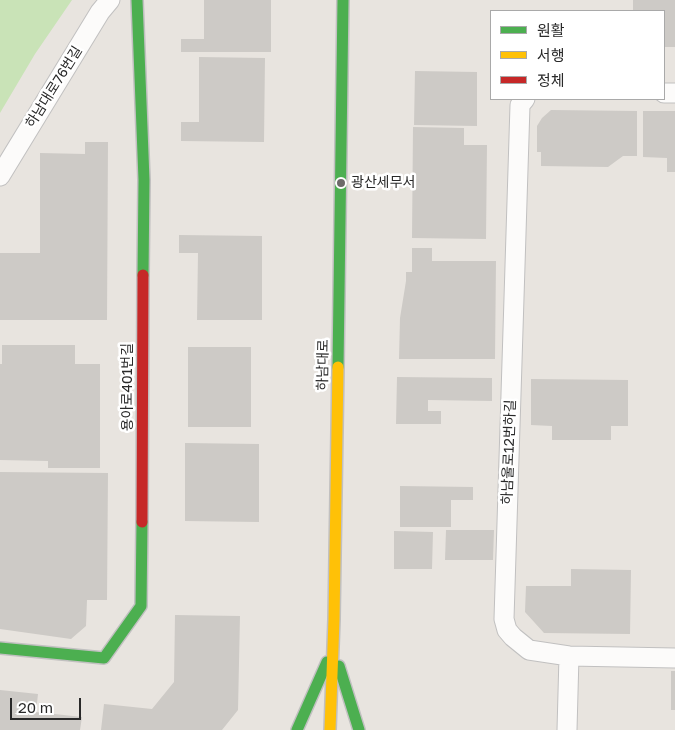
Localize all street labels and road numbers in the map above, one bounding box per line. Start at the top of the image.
street label: 하남대로76번길 [22,43,86,131]
street label: 하남대로 [314,339,332,391]
street label: 용아로401번길 [120,343,136,431]
street label: 하남울로12번하길 [499,399,519,505]

